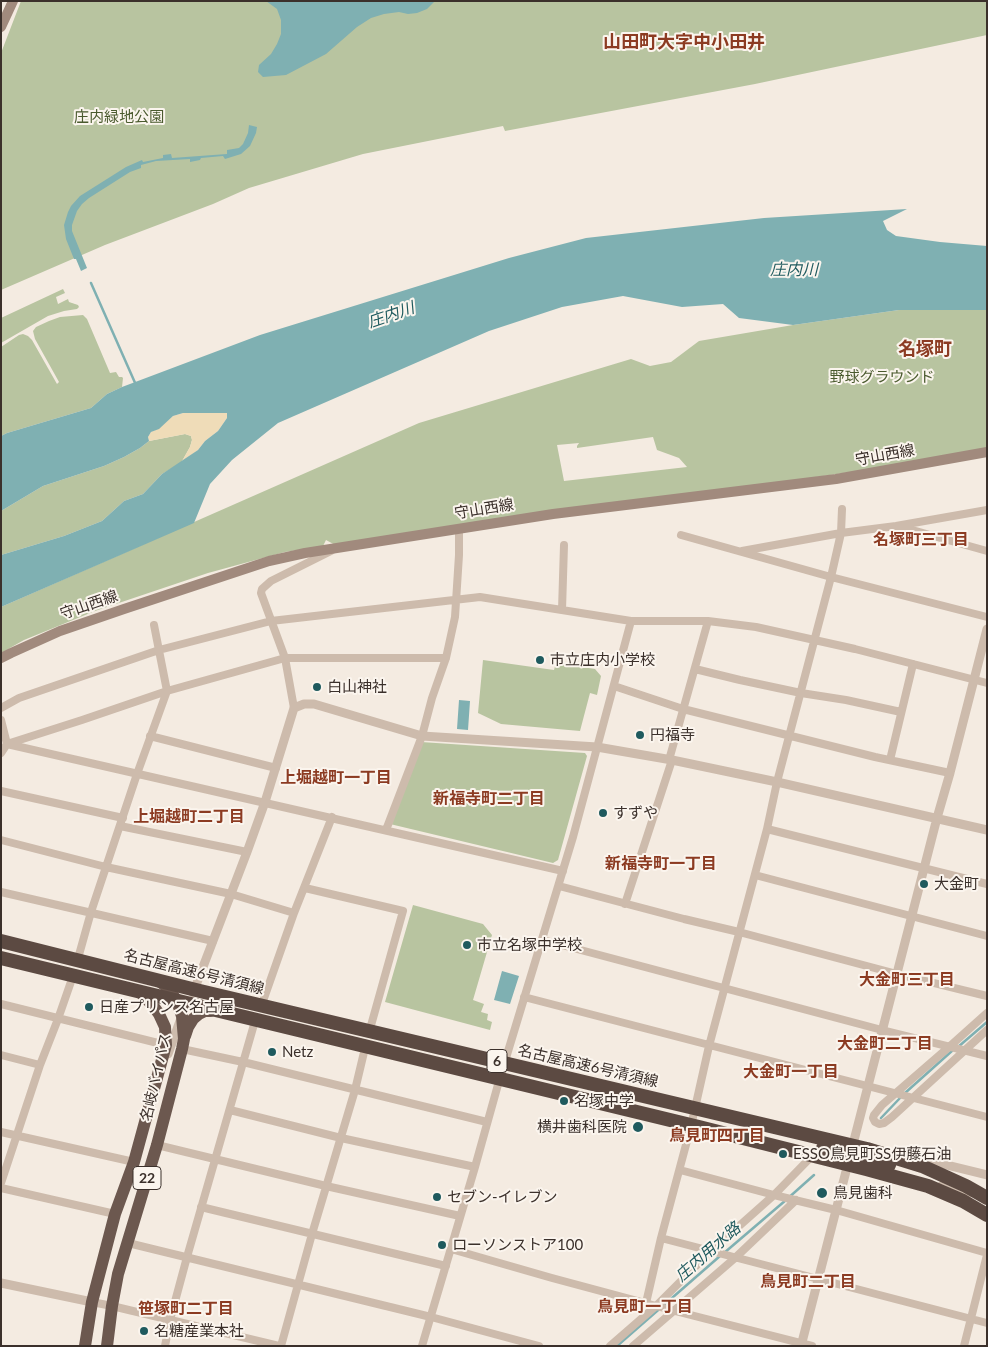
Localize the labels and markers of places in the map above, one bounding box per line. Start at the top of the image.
place label: 市立庄内小学校 [550,651,655,669]
marker: 市立庄内小学校 [534,654,546,666]
place label: 白山神社 [327,678,387,696]
marker: 白山神社 [311,681,323,693]
place label: 円福寺 [650,726,695,744]
marker: 円福寺 [634,729,646,741]
place label: すずや [613,804,658,822]
marker: すずや [597,807,609,819]
place label: 大金町 [934,875,979,893]
marker: 大金町 [918,878,930,890]
place label: 市立名塚中学校 [477,936,582,954]
marker: 市立名塚中学校 [461,939,473,951]
place label: 日産プリンス名古屋 [99,998,234,1016]
marker: 日産プリンス名古屋 [83,1001,95,1013]
place label: Netz [282,1043,313,1061]
marker: Netz [266,1046,278,1058]
place label: 名塚中学 [574,1092,634,1110]
marker: 名塚中学 [558,1095,570,1107]
place label: 横井歯科医院 [537,1118,627,1136]
marker: 横井歯科医院 [631,1120,645,1134]
place label: ESSO鳥見町SS伊藤石油 [793,1145,951,1163]
marker: ESSO鳥見町SS伊藤石油 [777,1148,789,1160]
place label: 鳥見歯科 [833,1184,893,1202]
marker: 鳥見歯科 [815,1186,829,1200]
place label: セブン-イレブン [447,1188,558,1206]
marker: セブン-イレブン [431,1191,443,1203]
place label: ローソンストア100 [452,1236,583,1254]
marker: ローソンストア100 [436,1239,448,1251]
place label: 名糖産業本社 [154,1322,244,1340]
marker: 名糖産業本社 [138,1325,150,1337]

